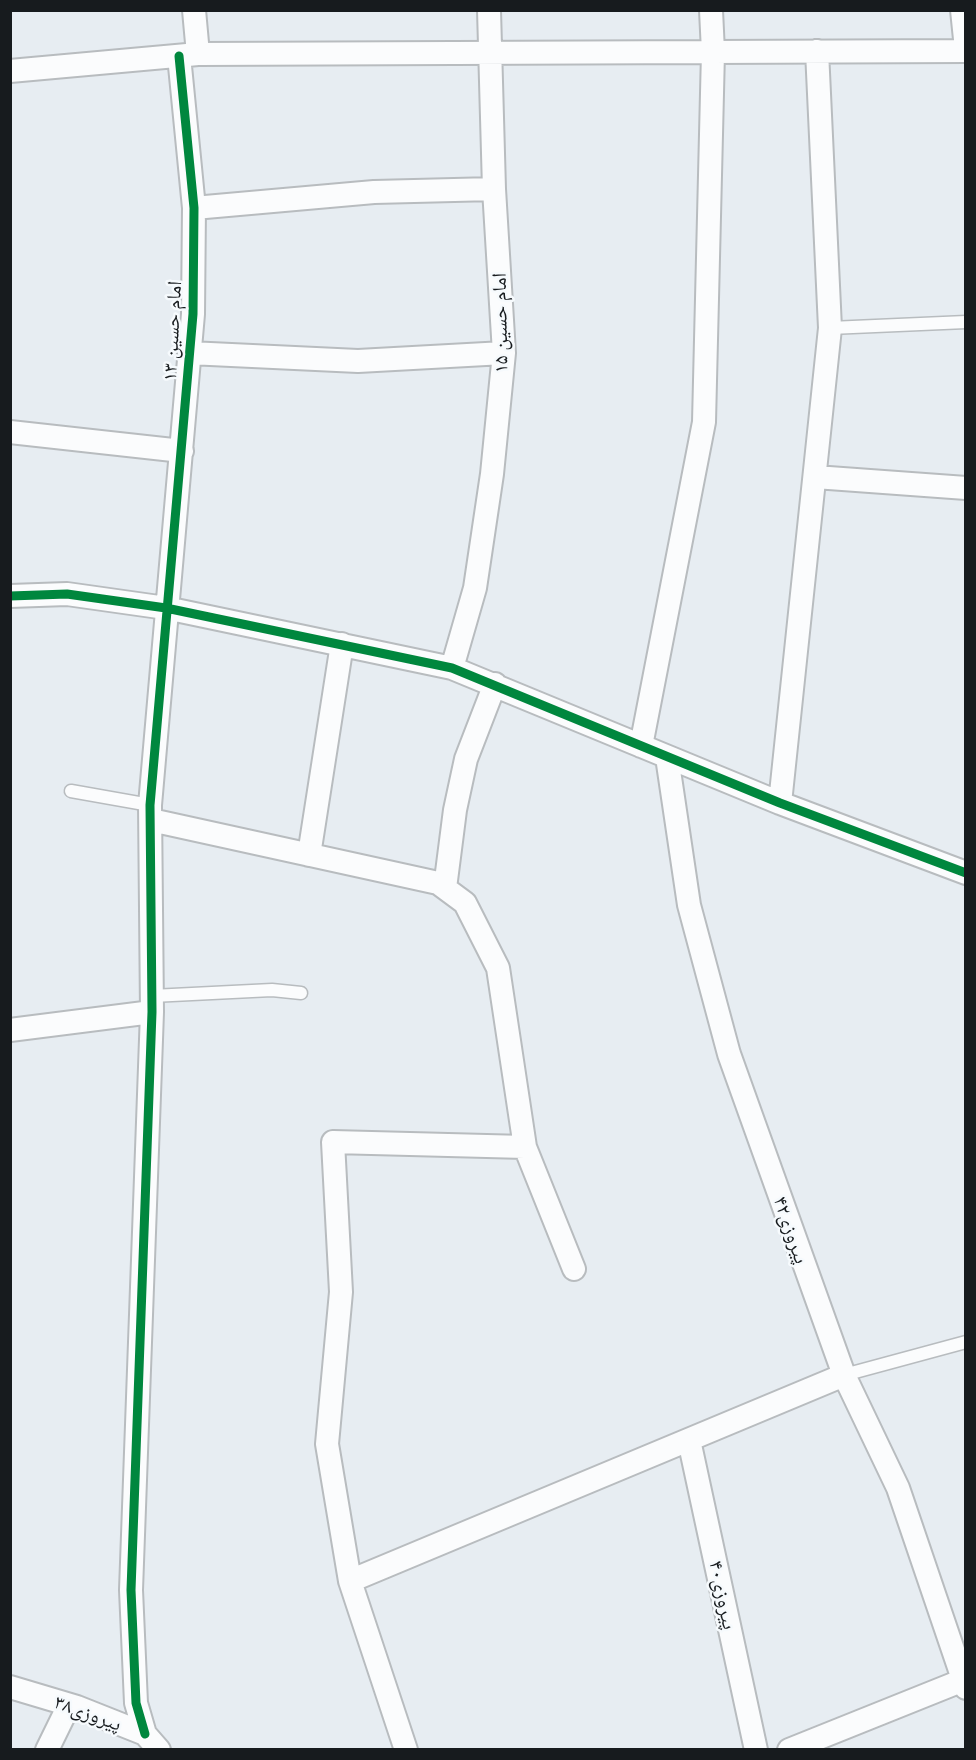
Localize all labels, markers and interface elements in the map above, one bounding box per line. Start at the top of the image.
street label: امام حسین ۱۵ [487,273,513,373]
street label: امام حسین ۱۳ [157,280,187,382]
street label: پیروزی۴۲ [768,1193,814,1267]
street label: پیروزی۴۰ [704,1558,742,1632]
street label: پیروزی۳۸ [51,1690,125,1736]

